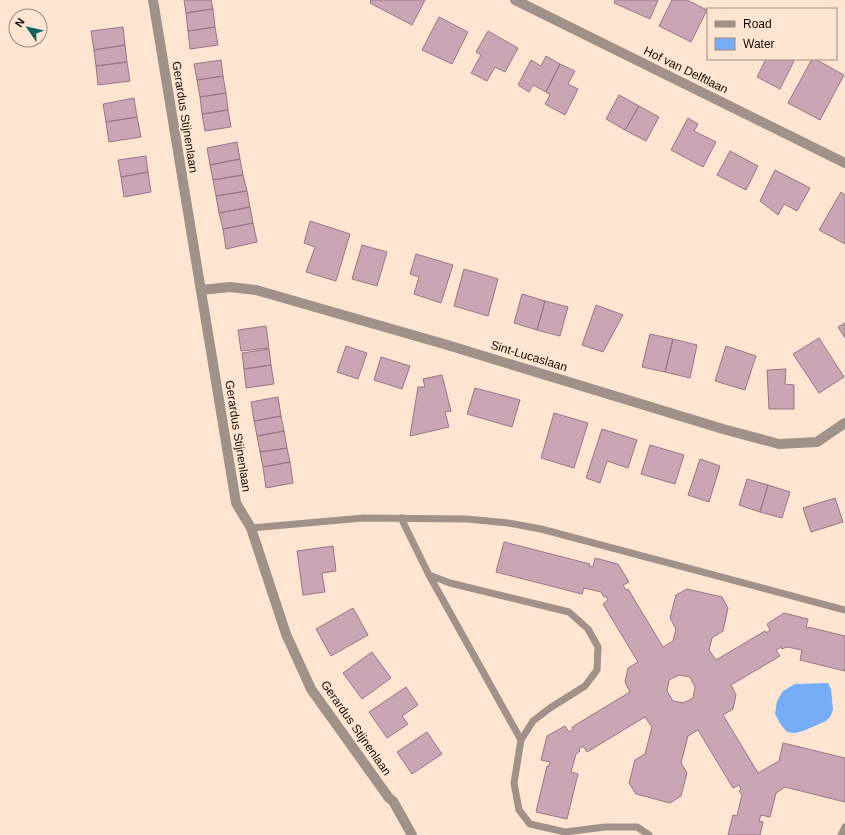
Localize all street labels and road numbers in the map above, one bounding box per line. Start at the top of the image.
street label: Hof van Delftlaan [642,44,730,96]
street label: Gerardus Stijnenlaan [169,60,201,174]
street label: Sint-Lucaslaan [489,338,569,374]
street label: Gerardus Stijnenlaan [222,379,254,493]
street label: Gerardus Stijnenlaan [318,678,394,778]

